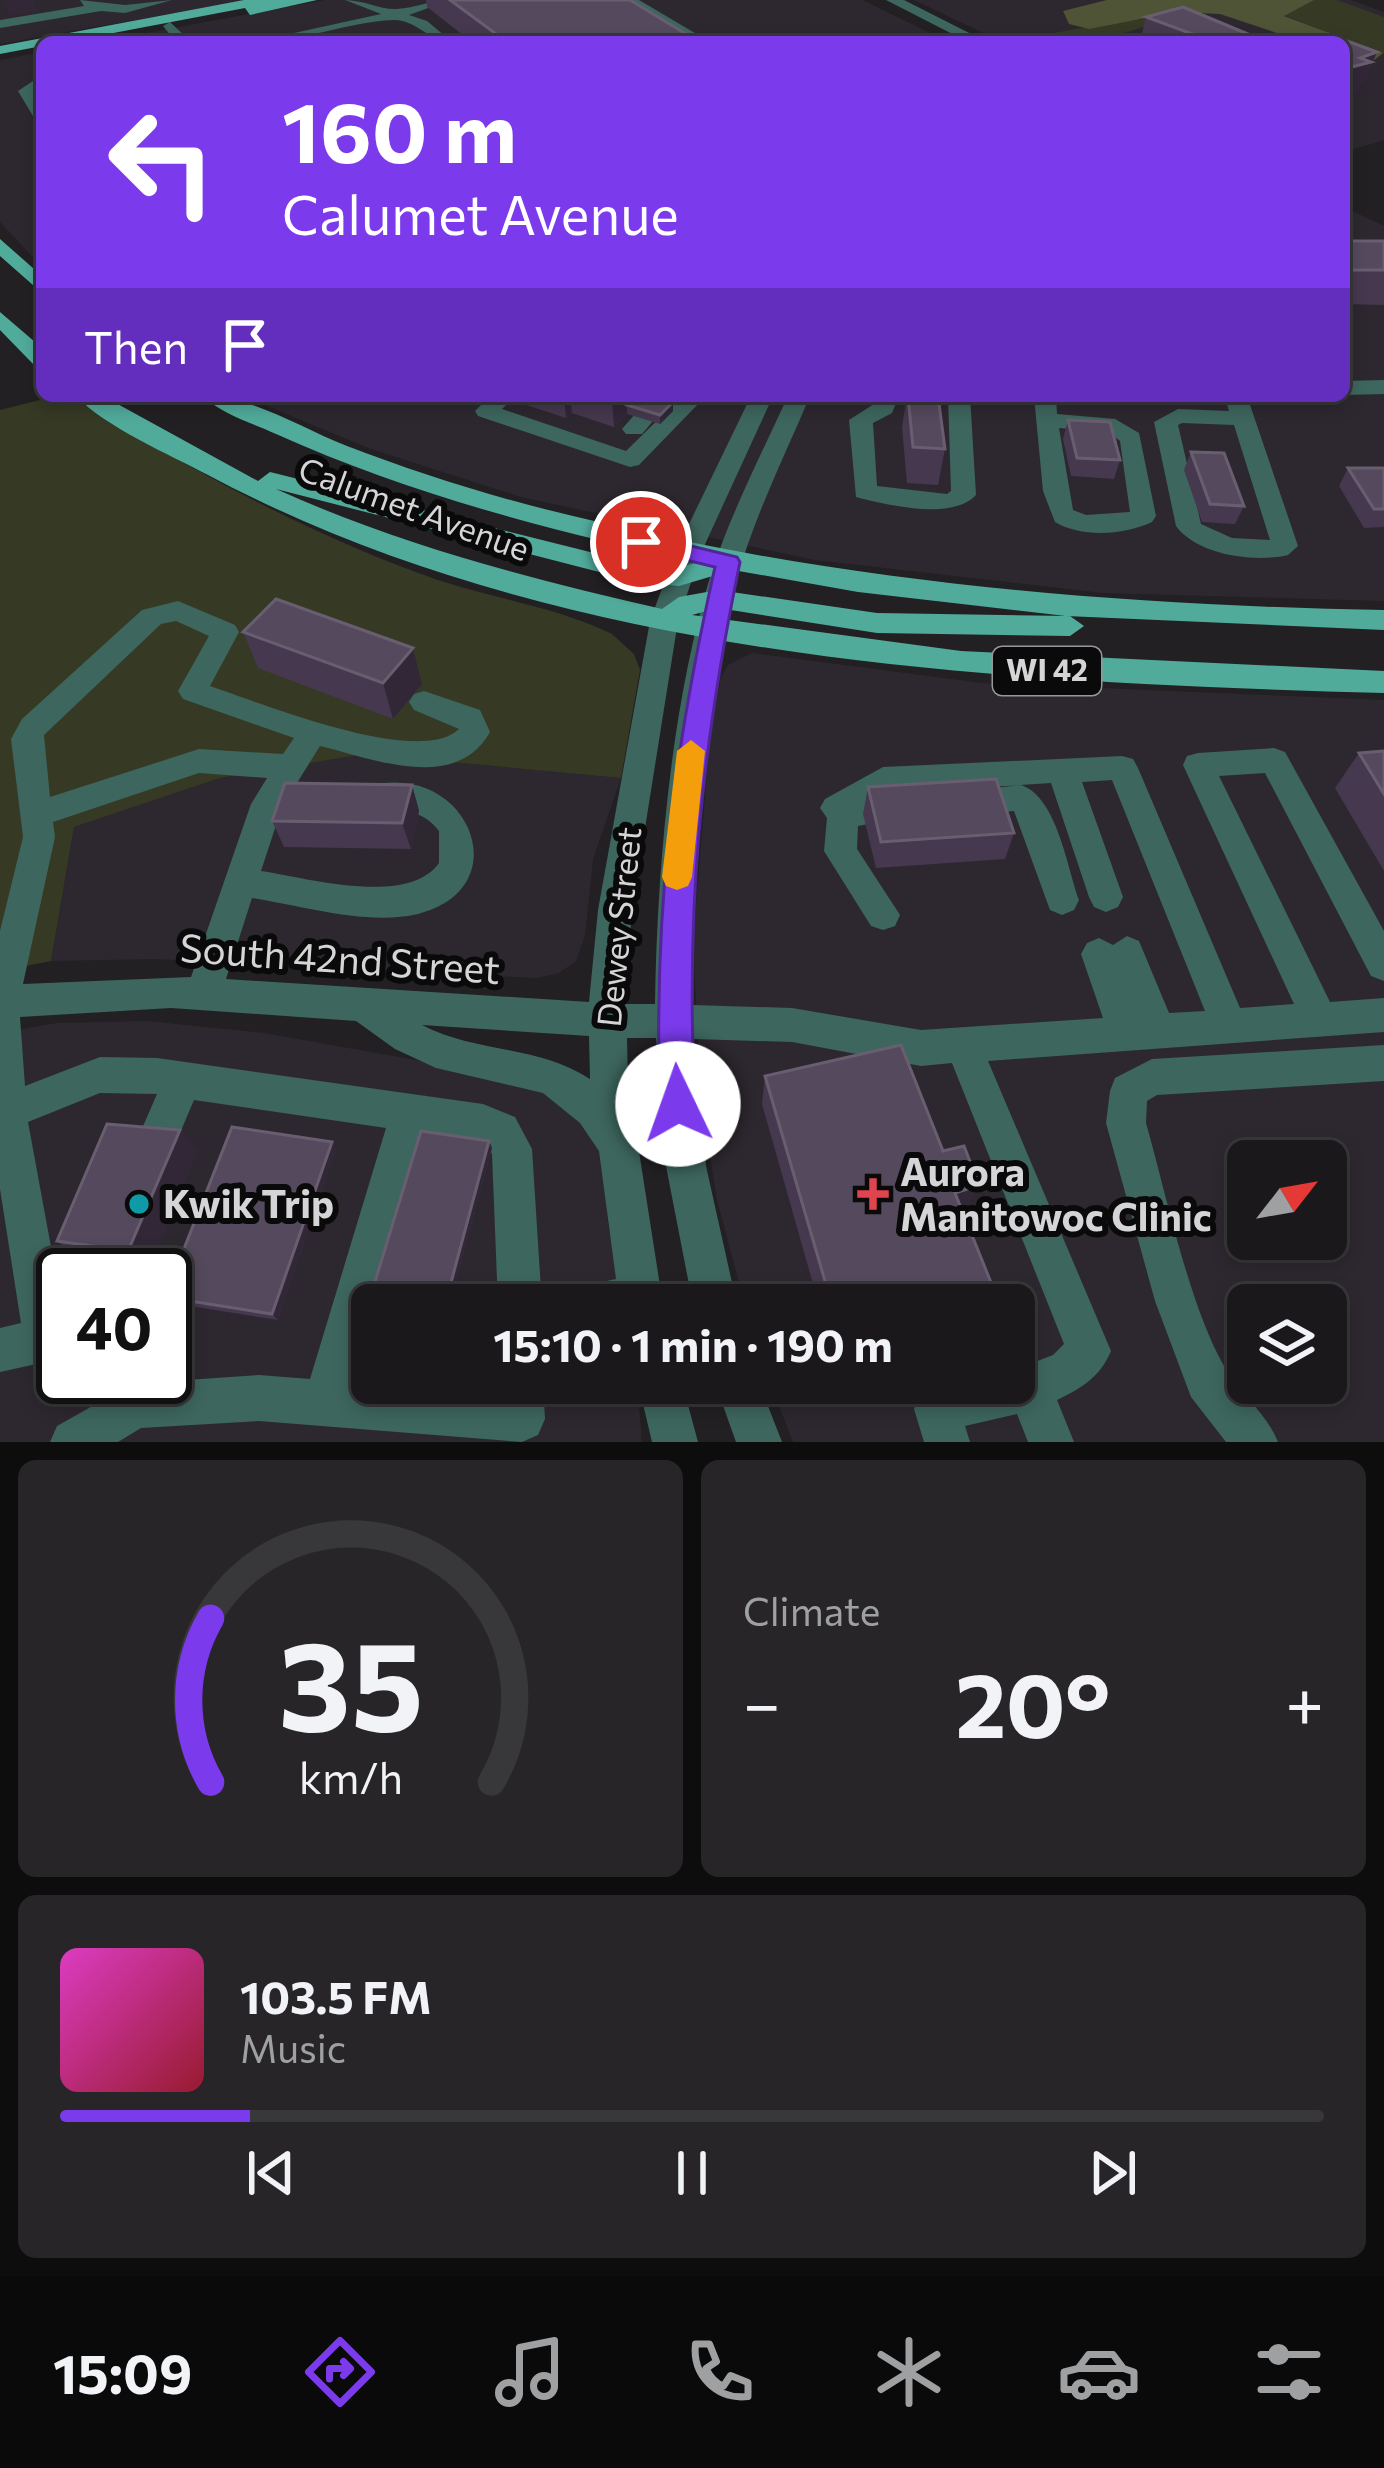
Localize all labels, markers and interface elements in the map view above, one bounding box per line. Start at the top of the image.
text: 160 m [282,78,517,180]
icon: left [84,84,240,240]
text: Calumet Avenue [282,180,679,246]
icon: arrive [212,312,278,378]
text: Then [84,318,188,373]
street label: Calumet Avenue [294,447,535,568]
pin [590,491,692,593]
icon: arrive [608,509,674,575]
road number: WI 42 [993,647,1101,695]
street label: Dewey Street [587,825,648,1029]
street label: South 42nd Street [178,922,502,992]
position arrow [615,1041,741,1167]
north arrow [1227,1140,1347,1260]
map controls [1227,1140,1347,1404]
place label: Aurora Manitowoc Clinic [900,1146,1212,1239]
place label: Kwik Trip [163,1178,334,1226]
marker: Aurora Manitowoc Clinic [857,1178,889,1210]
marker: Kwik Trip [126,1191,152,1217]
speed limit sign: 40 [36,1248,192,1404]
button: layers [1227,1284,1347,1404]
text: 15:10 · 1 min · 190 m [493,1316,893,1371]
text: Climate [743,1586,880,1634]
text: 35 [278,1604,423,1757]
text: 20° [955,1646,1111,1757]
text: − [743,1661,781,1742]
text: + [1285,1661,1324,1742]
text: km/h [298,1749,403,1802]
text: 103.5 FM [240,1968,432,2023]
text: Music [240,2023,346,2071]
icon: previous [238,2140,304,2206]
icon: pause [659,2140,725,2206]
icon: next [1080,2140,1146,2206]
icon: directions [298,2330,382,2414]
icon: music [488,2330,572,2414]
icon: phone [678,2330,762,2414]
icon: climate [867,2330,951,2414]
icon: car [1057,2330,1141,2414]
icon: filters [1247,2330,1331,2414]
text: 15:09 [53,2339,192,2405]

